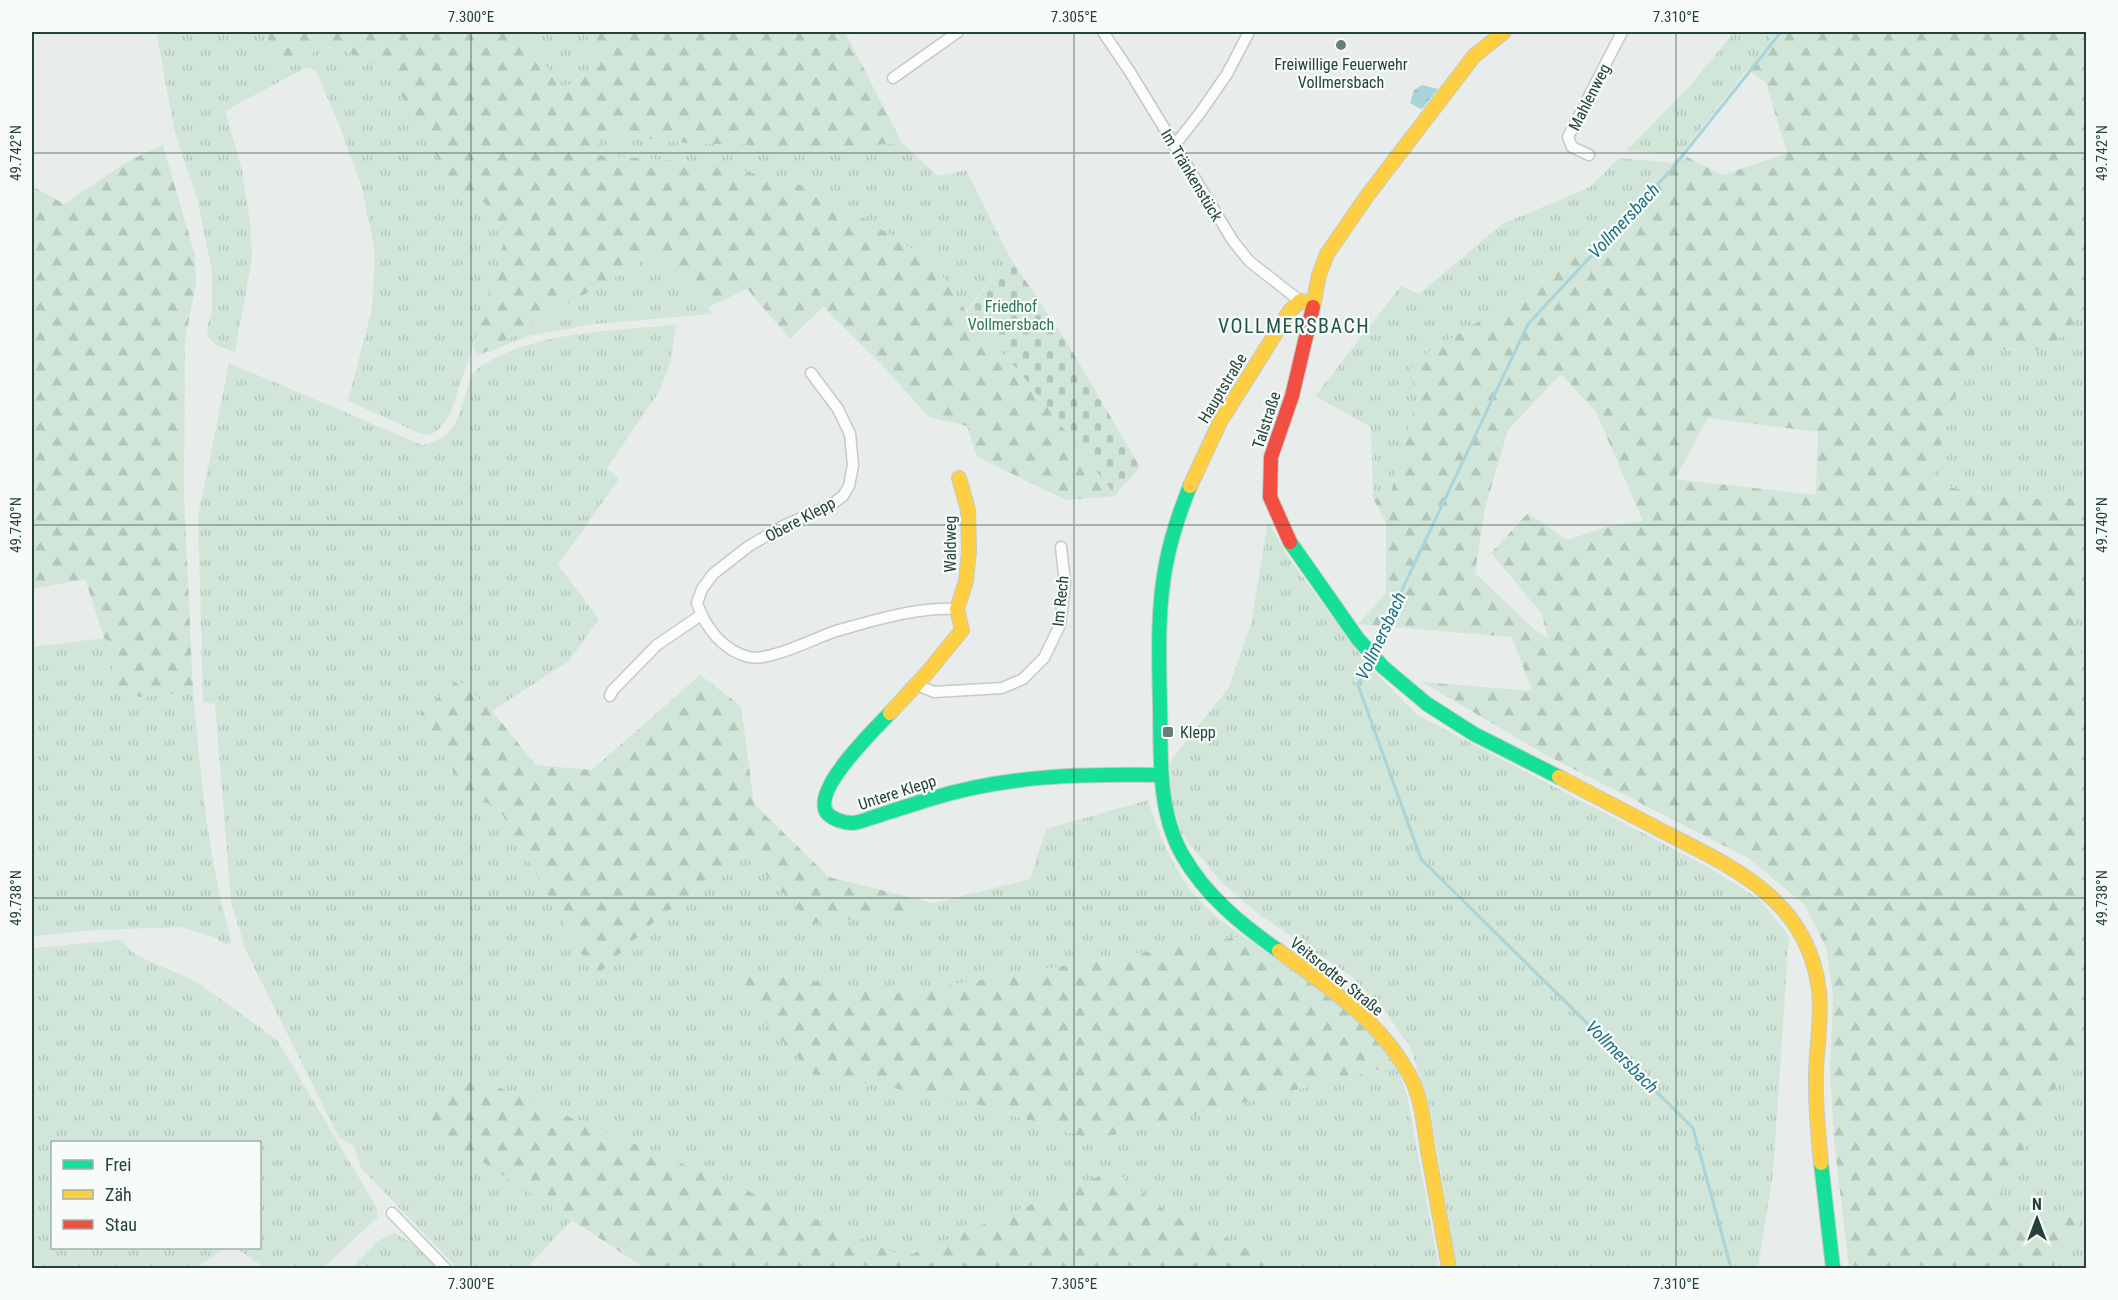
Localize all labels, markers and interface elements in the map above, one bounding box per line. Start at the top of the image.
text: 7.300°E [448,8,494,26]
text: 7.305°E [1051,8,1097,26]
text: 7.310°E [1653,8,1699,26]
marker: Freiwillige Feuerwehr Vollmersbach [1334,38,1348,52]
place label: Freiwillige Feuerwehr Vollmersbach [1274,55,1408,92]
street label: Mahlenweg [1565,61,1614,134]
text: 49.742°N [7,125,25,181]
text: 49.742°N [2093,125,2111,181]
street label: Im Tränkenstück [1157,126,1227,225]
water label: Vollmersbach [1584,179,1663,262]
park label: Friedhof Vollmersbach [968,297,1054,334]
district label: VOLLMERSBACH [1218,314,1370,338]
street label: Hauptstraße [1194,350,1251,427]
street label: Talstraße [1248,389,1285,451]
street label: Obere Klepp [762,493,839,546]
text: 49.740°N [7,497,25,553]
text: 49.740°N [2093,497,2111,553]
street label: Waldweg [941,516,960,573]
street label: Im Rech [1048,575,1073,627]
water label: Vollmersbach [1351,589,1410,683]
place label: Klepp [1180,723,1216,742]
marker: Klepp [1161,725,1175,739]
street label: Untere Klepp [856,771,938,814]
text: 49.738°N [7,870,25,926]
text: 49.738°N [2093,870,2111,926]
street label: Veitsrodter Straße [1286,933,1387,1020]
water label: Vollmersbach [1582,1016,1663,1097]
legend [51,1141,261,1249]
text: Frei [105,1154,131,1175]
text: Zäh [105,1184,132,1205]
north arrow [2007,1189,2067,1249]
text: N [2032,1195,2042,1214]
text: Stau [105,1214,137,1235]
text: 7.300°E [448,1275,494,1293]
text: 7.305°E [1051,1275,1097,1293]
text: 7.310°E [1653,1275,1699,1293]

